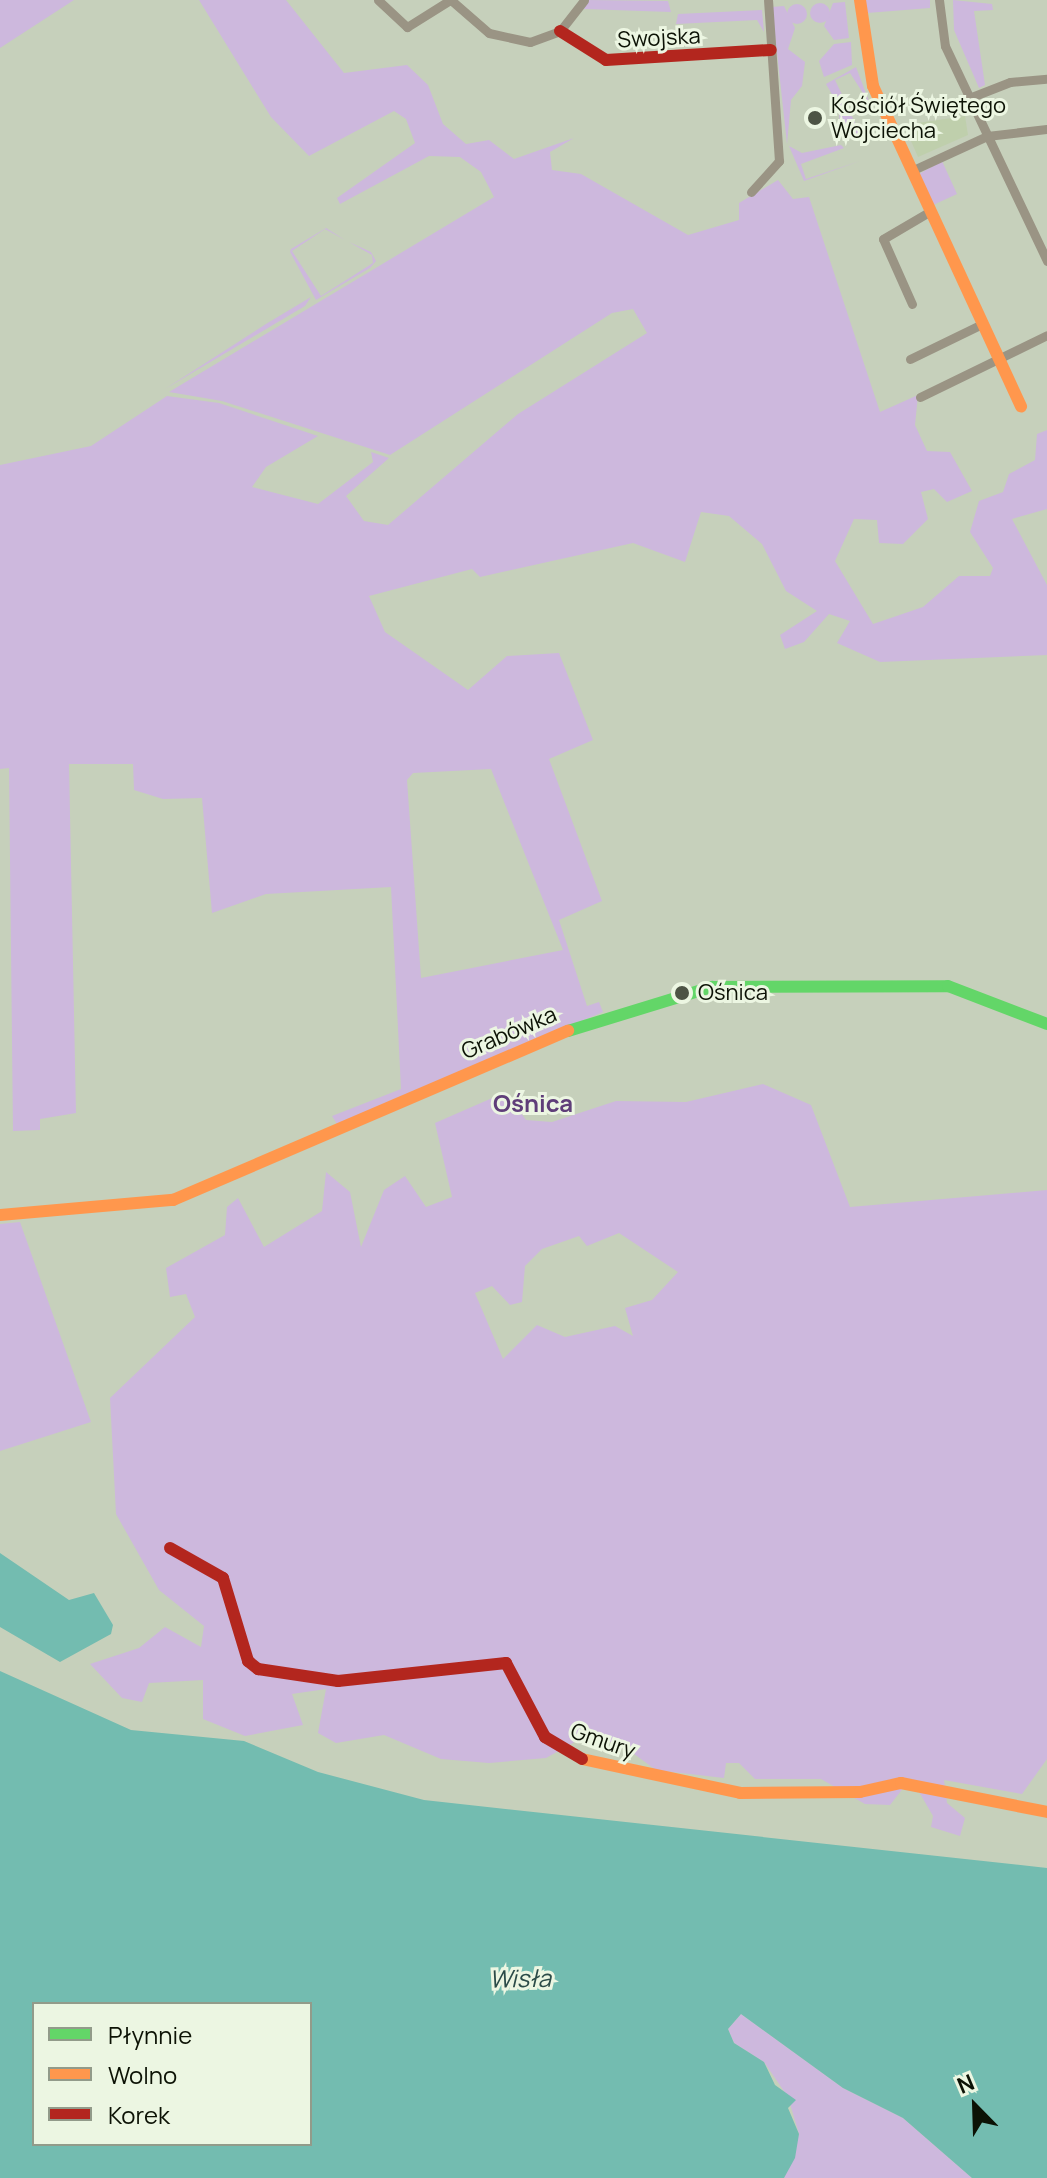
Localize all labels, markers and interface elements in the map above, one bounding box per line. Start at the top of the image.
street label: Swojska [617,23,701,53]
place label: Kościół Świętego Wojciecha [831,92,1006,144]
marker: Kościół Świętego Wojciecha [806,109,824,127]
place label: Ośnica [698,980,768,1006]
marker: Ośnica [673,984,691,1002]
street label: Grabówka [457,1001,561,1065]
district label: Ośnica [493,1089,573,1117]
street label: Gmury [567,1718,639,1764]
water label: Wisła [489,1963,551,1993]
legend [32,2002,312,2146]
text: Płynnie [108,2018,192,2051]
text: Wolno [108,2058,177,2091]
north arrow [935,2066,1015,2146]
text: N [952,2067,979,2101]
text: Korek [108,2098,170,2131]

